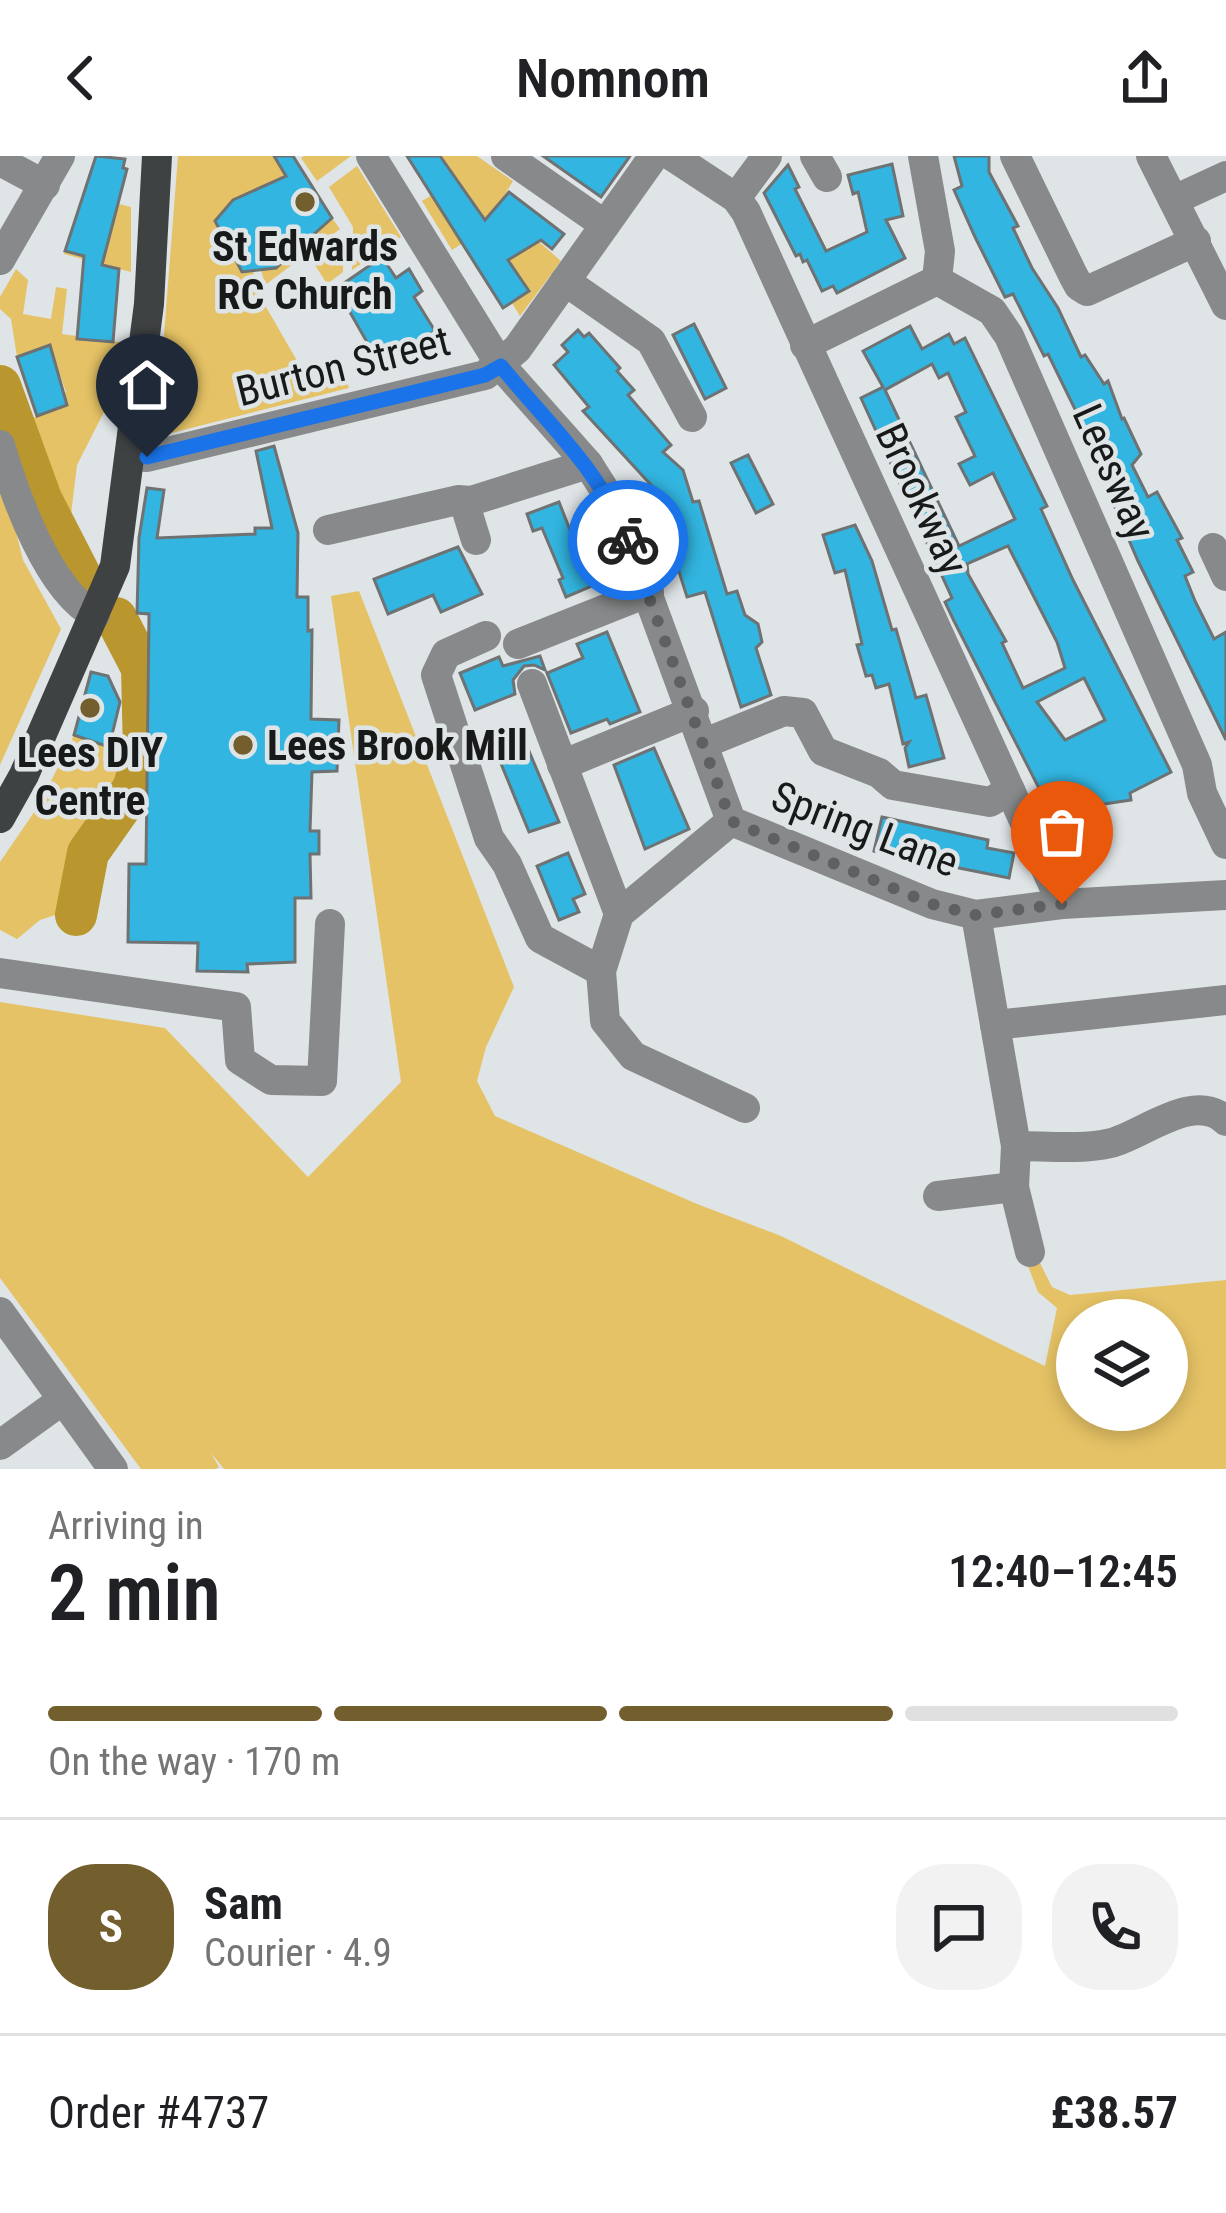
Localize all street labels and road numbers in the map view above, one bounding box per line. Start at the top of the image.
street label: Burton Street [231,316,455,416]
street label: Leesway [1063,397,1165,547]
street label: Brookway [866,416,978,582]
street label: Spring Lane [765,771,965,887]

